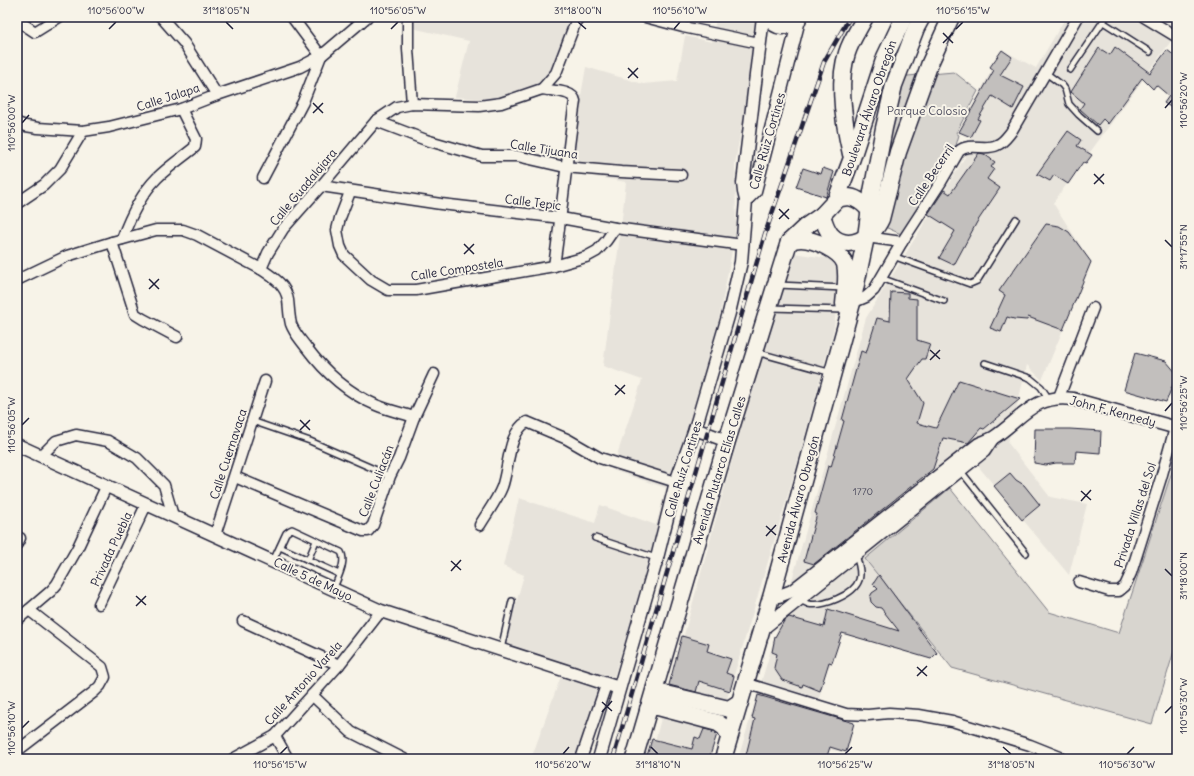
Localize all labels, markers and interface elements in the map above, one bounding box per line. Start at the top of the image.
text: 110°56'00"W [88,4,144,17]
text: 31°18'05"N [202,4,250,17]
text: 110°56'05"W [370,4,426,17]
text: 31°18'00"N [554,4,602,17]
text: 110°56'10"W [653,4,707,17]
text: 110°56'15"W [936,4,990,17]
street label: Boulevard Álvaro Obregón [839,38,899,178]
text: 110°56'20"W [1177,72,1190,128]
street label: Calle Jalapa [135,80,202,114]
street label: Calle Ruiz Cortines [746,91,788,191]
text: 110°56'00"W [5,95,18,151]
park label: Parque Colosio [887,103,967,118]
street label: Calle Tijuana [509,136,579,162]
street label: Calle Becerril [905,141,957,209]
street label: Calle Guadalajara [266,145,340,229]
street label: Calle Tepic [504,191,562,213]
text: 31°17'55"N [1177,224,1190,270]
street label: Calle Compostela [410,254,504,284]
text: 110°56'25"W [1177,375,1190,431]
street label: John F. Kennedy [1068,392,1158,430]
street label: Avenida Plutarco Elías Calles [689,394,749,546]
text: 110°56'05"W [5,397,18,453]
street label: Calle Cuernavaca [206,407,250,501]
street label: Calle Ruíz Cortines [661,419,705,519]
street label: Avenida Álvaro Obregón [774,434,822,564]
street label: Calle Culiacán [355,443,397,519]
street label: Privada Villas del Sol [1111,460,1159,570]
house number: 1770 [853,485,873,498]
street label: Privada Puebla [87,509,135,589]
text: 31°18'00"N [1177,552,1190,600]
street label: Calle 5 de Mayo [271,554,355,604]
street label: Calle Antonio Varela [261,638,345,728]
text: 110°56'30"W [1177,678,1190,734]
text: 110°56'10"W [5,701,18,755]
text: 110°56'15"W [253,758,307,771]
text: 110°56'20"W [535,758,591,771]
text: 31°18'10"N [635,758,681,771]
text: 110°56'25"W [817,758,873,771]
text: 31°18'05"N [987,758,1035,771]
text: 110°56'30"W [1099,758,1155,771]

